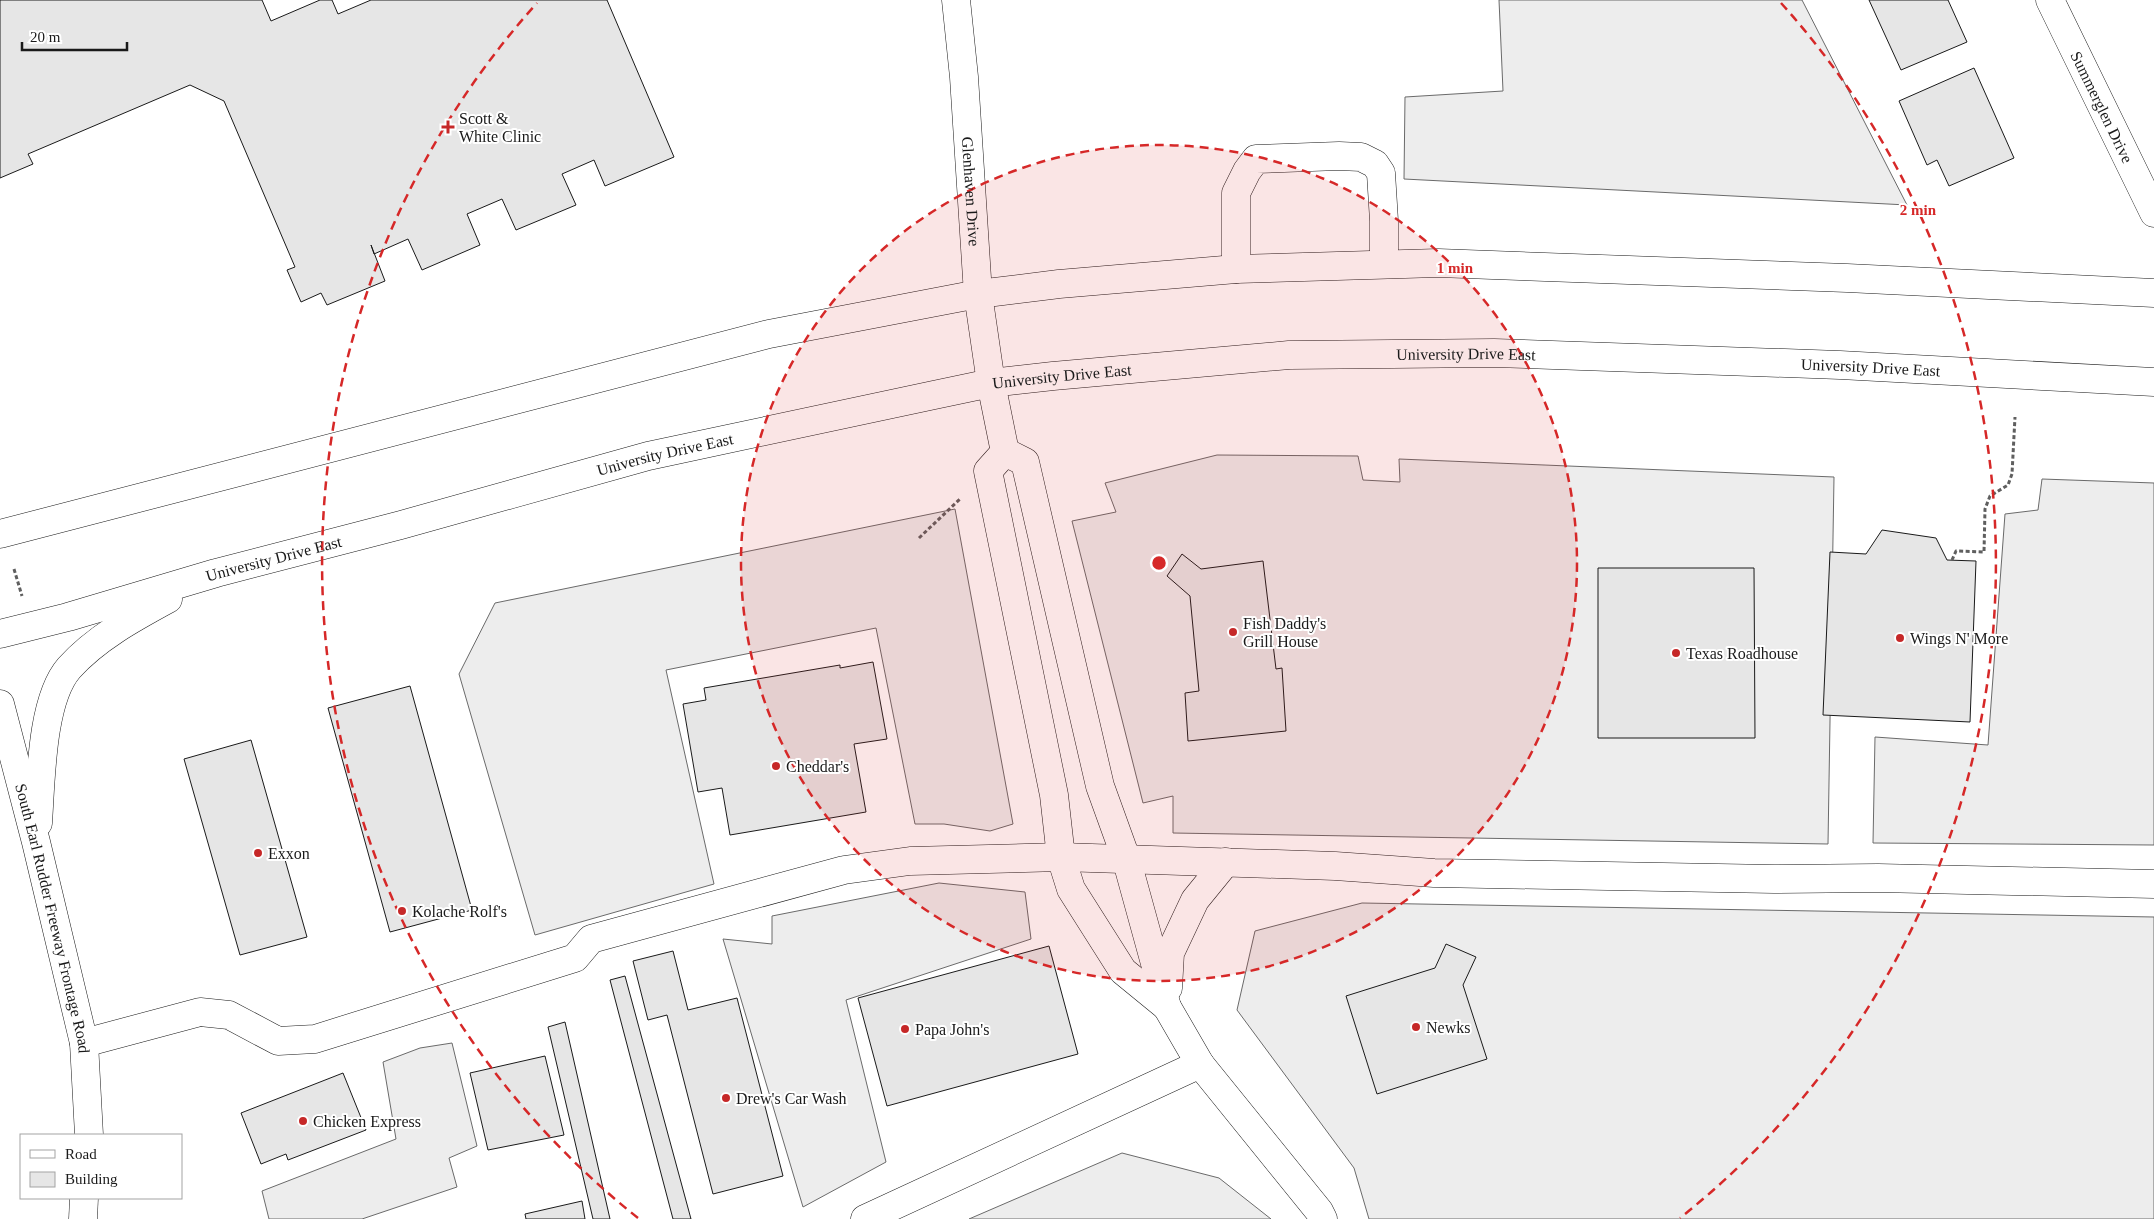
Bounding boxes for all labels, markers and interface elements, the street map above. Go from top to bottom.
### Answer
scale bar [22,20,128,52]
text: 20 m [30,29,61,45]
street label: Summerglen Drive [2067,49,2136,166]
place label: Scott & White Clinic [459,110,541,145]
marker: Scott & White Clinic [441,120,455,134]
street label: Glenhaven Drive [959,136,983,247]
text: 2 min [1900,202,1937,218]
text: 1 min [1437,260,1474,276]
street label: University Drive East [1396,345,1537,363]
street label: University Drive East [1801,356,1941,379]
street label: University Drive East [992,361,1133,392]
street label: University Drive East [595,430,735,479]
street label: University Drive East [204,533,344,585]
centre of rings [1150,554,1168,572]
place label: Fish Daddy's Grill House [1243,615,1326,650]
marker: Fish Daddy's Grill House [1227,626,1239,638]
place label: Wings N' More [1910,630,2008,648]
marker: Wings N' More [1894,632,1906,644]
place label: Texas Roadhouse [1686,645,1798,662]
marker: Texas Roadhouse [1670,647,1682,659]
place label: Cheddar's [786,758,849,775]
marker: Cheddar's [770,760,782,772]
street label: South Earl Rudder Freeway Frontage Road [12,782,93,1054]
place label: Exxon [268,845,310,862]
marker: Exxon [252,847,264,859]
place label: Kolache Rolf's [412,903,507,920]
marker: Kolache Rolf's [396,905,408,917]
place label: Newks [1426,1019,1470,1036]
place label: Papa John's [915,1021,989,1039]
marker: Newks [1410,1021,1422,1033]
marker: Papa John's [899,1023,911,1035]
place label: Drew's Car Wash [736,1090,847,1107]
marker: Drew's Car Wash [720,1092,732,1104]
place label: Chicken Express [313,1113,421,1131]
marker: Chicken Express [297,1115,309,1127]
legend [20,1134,182,1199]
text: Road [65,1146,97,1162]
text: Building [65,1171,118,1187]

